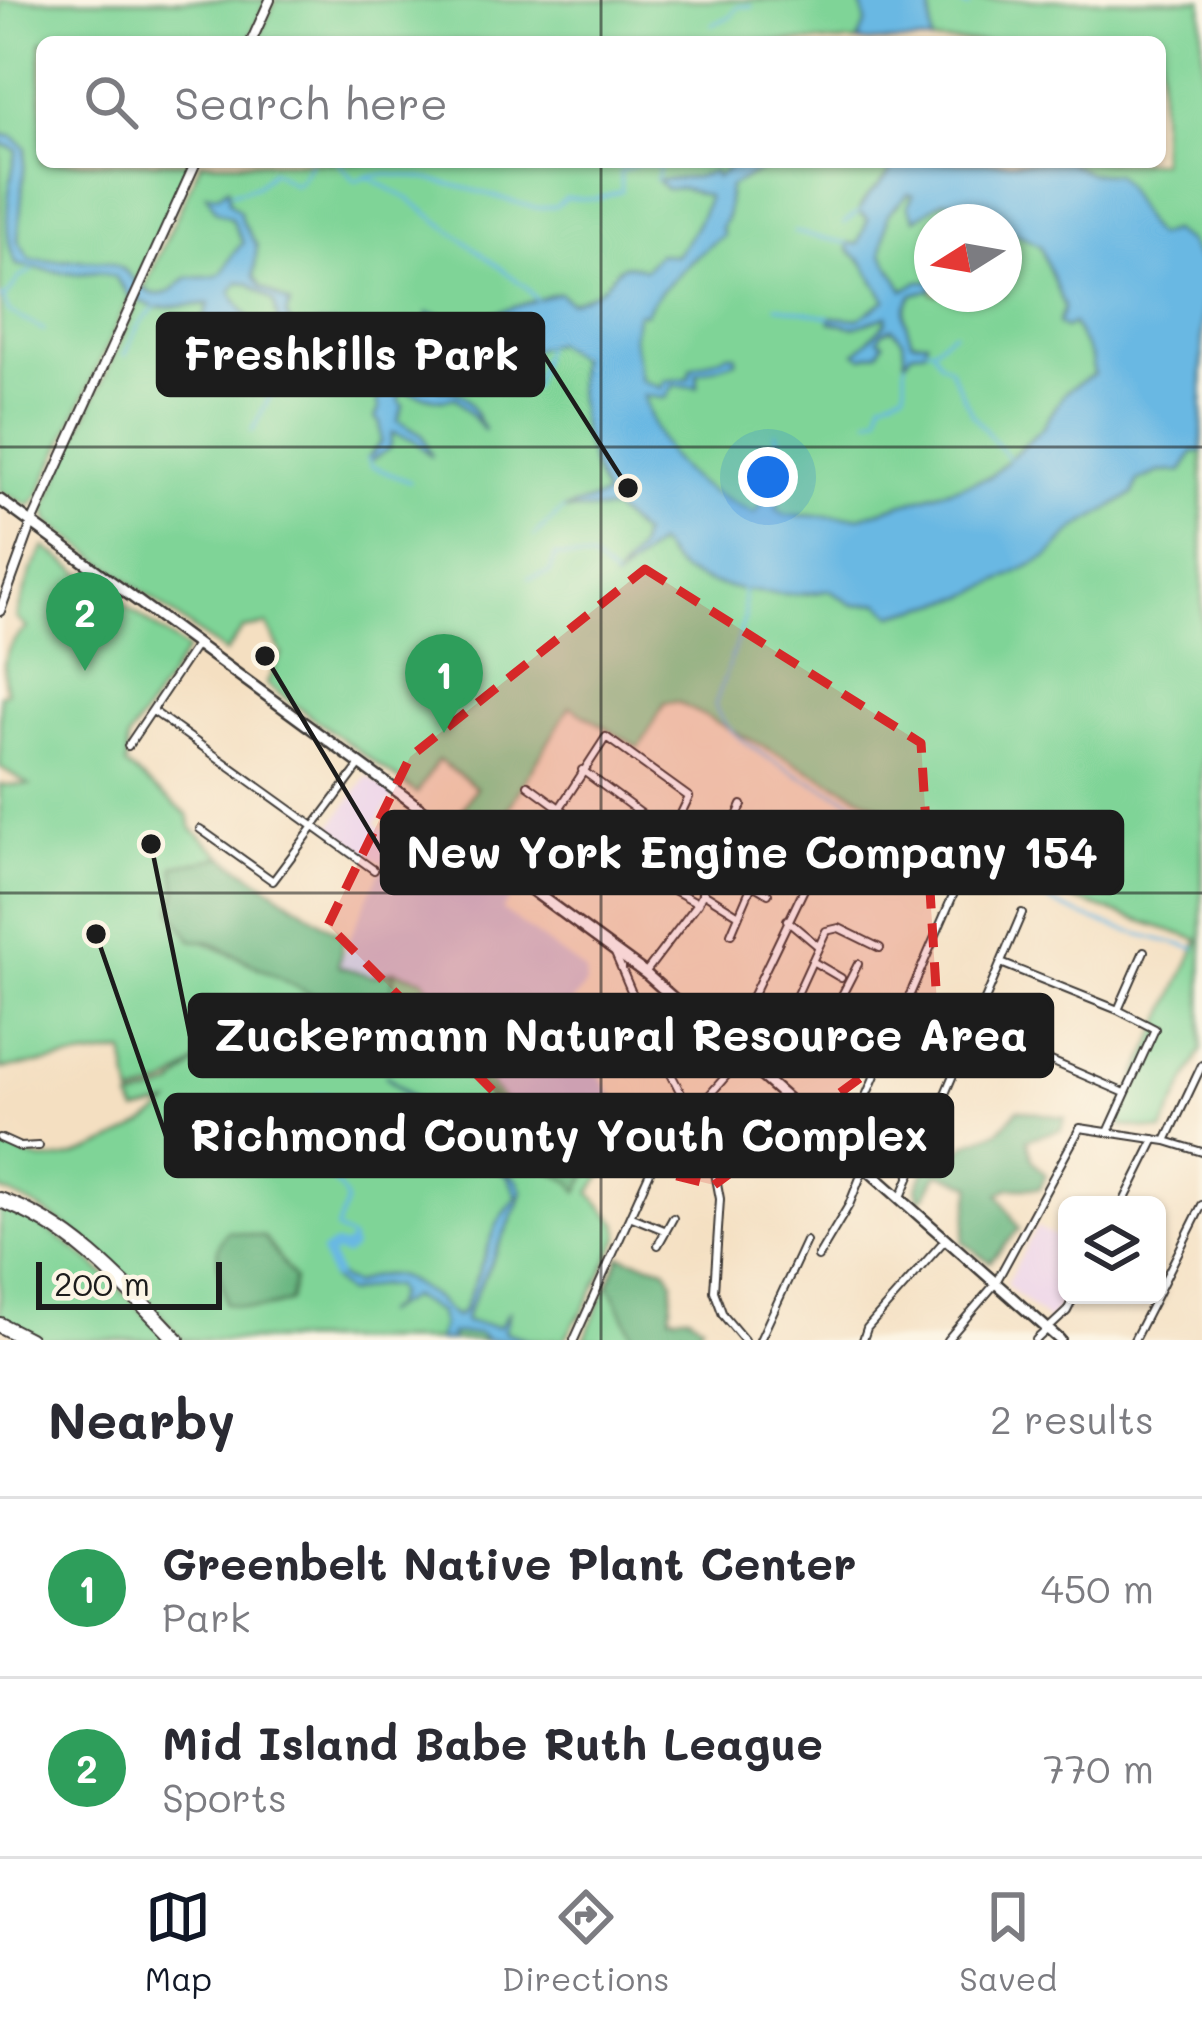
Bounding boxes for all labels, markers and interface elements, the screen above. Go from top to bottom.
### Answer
search box [36,36,1166,168]
icon: search [78,69,144,135]
text: Search here [174,73,448,131]
north arrow [914,204,1022,312]
callout: Freshkills Park [158,314,543,395]
text: Freshkills Park [183,323,519,381]
your location [738,447,798,507]
pin: 2 [46,572,124,671]
pin: 1 [405,634,483,733]
callout: New York Engine Company 154 [382,812,1122,893]
text: New York Engine Company 154 [406,821,1098,880]
callout: Zuckermann Natural Resource Area [190,995,1052,1076]
text: Zuckermann Natural Resource Area [214,1004,1028,1062]
callout: Richmond County Youth Complex [166,1095,952,1176]
text: Richmond County Youth Complex [190,1104,928,1163]
map controls [1058,1196,1166,1304]
button: layers [1058,1196,1166,1304]
scale bar [36,1256,222,1309]
text: 200 m [54,1261,150,1304]
text: Nearby [48,1385,235,1452]
text: 2 results [990,1393,1154,1444]
text: Greenbelt Native Plant Center [162,1533,857,1591]
text: 1 [78,1562,96,1613]
text: 450 m [1041,1562,1154,1613]
text: Park [162,1591,250,1642]
text: Mid Island Babe Ruth League [162,1713,823,1771]
text: 2 [76,1742,98,1793]
text: 770 m [1043,1742,1154,1793]
text: Sports [162,1771,287,1822]
tab: Map [145,1884,212,1999]
tab: Directions [502,1884,669,1999]
tab: Saved [959,1884,1057,1999]

